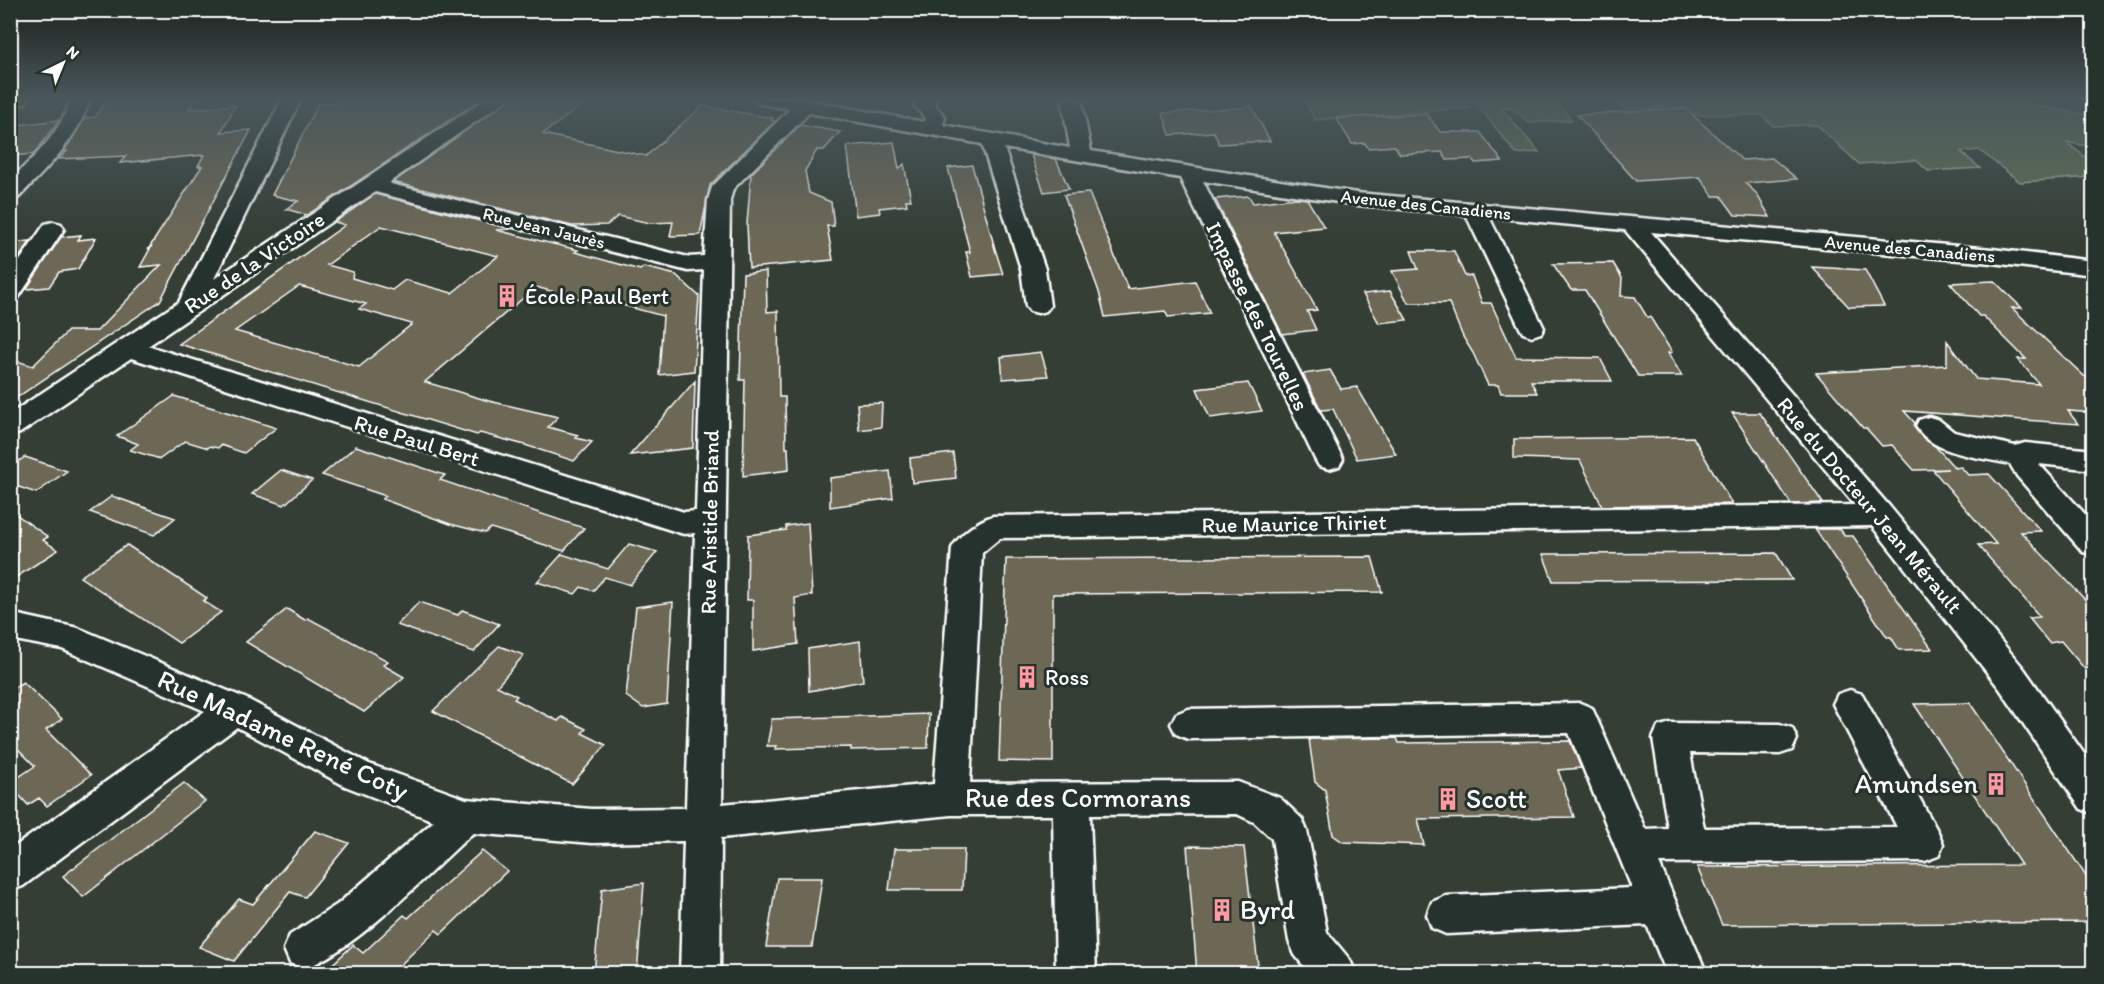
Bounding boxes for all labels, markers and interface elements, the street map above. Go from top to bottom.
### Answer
north arrow [33,33,93,93]
text: N [62,42,83,63]
street label: Avenue des Canadiens [1340,185,1512,225]
street label: Rue Jean Jaurès [481,202,607,254]
street label: Rue de la Victoire [179,205,330,319]
street label: Impasse des Tourelles [1200,217,1315,415]
street label: Avenue des Canadiens [1824,231,1996,267]
building icon: École Paul Bert [494,283,520,309]
place label: École Paul Bert [525,283,669,310]
street label: Rue du Docteur Jean Mérault [1771,392,1968,619]
street label: Rue Paul Bert [351,409,483,472]
street label: Rue Aristide Briand [694,429,725,615]
street label: Rue Maurice Thiriet [1201,508,1387,539]
street label: Rue Madame René Coty [153,662,414,807]
building icon: Ross [1014,664,1040,690]
place label: Ross [1045,664,1089,691]
place label: Amundsen [1855,767,1978,800]
building icon: Amundsen [1983,771,2009,797]
street label: Rue des Cormorans [965,781,1191,814]
place label: Scott [1466,782,1527,815]
building icon: Scott [1435,786,1461,812]
place label: Byrd [1240,893,1295,926]
building icon: Byrd [1209,897,1235,923]

